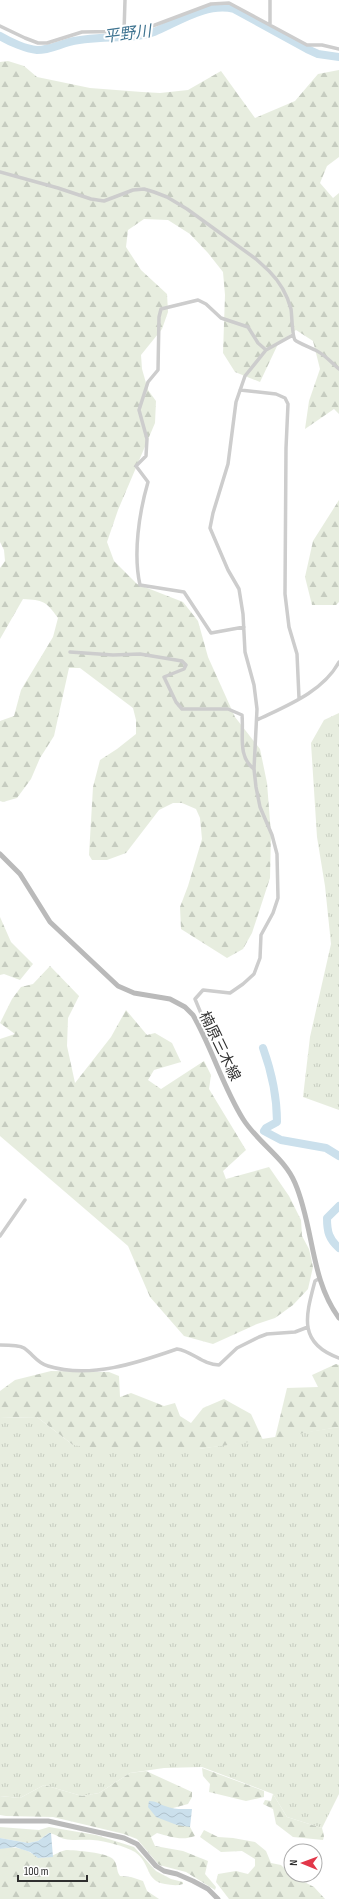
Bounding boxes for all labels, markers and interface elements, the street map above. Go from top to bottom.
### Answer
water label: 平野川 [102,22,154,47]
street label: 楠原三木線 [195,1008,245,1084]
north arrow [283,1843,323,1883]
scale bar [18,1857,87,1883]
text: N [287,1860,300,1866]
text: 100 m [24,1864,49,1879]

